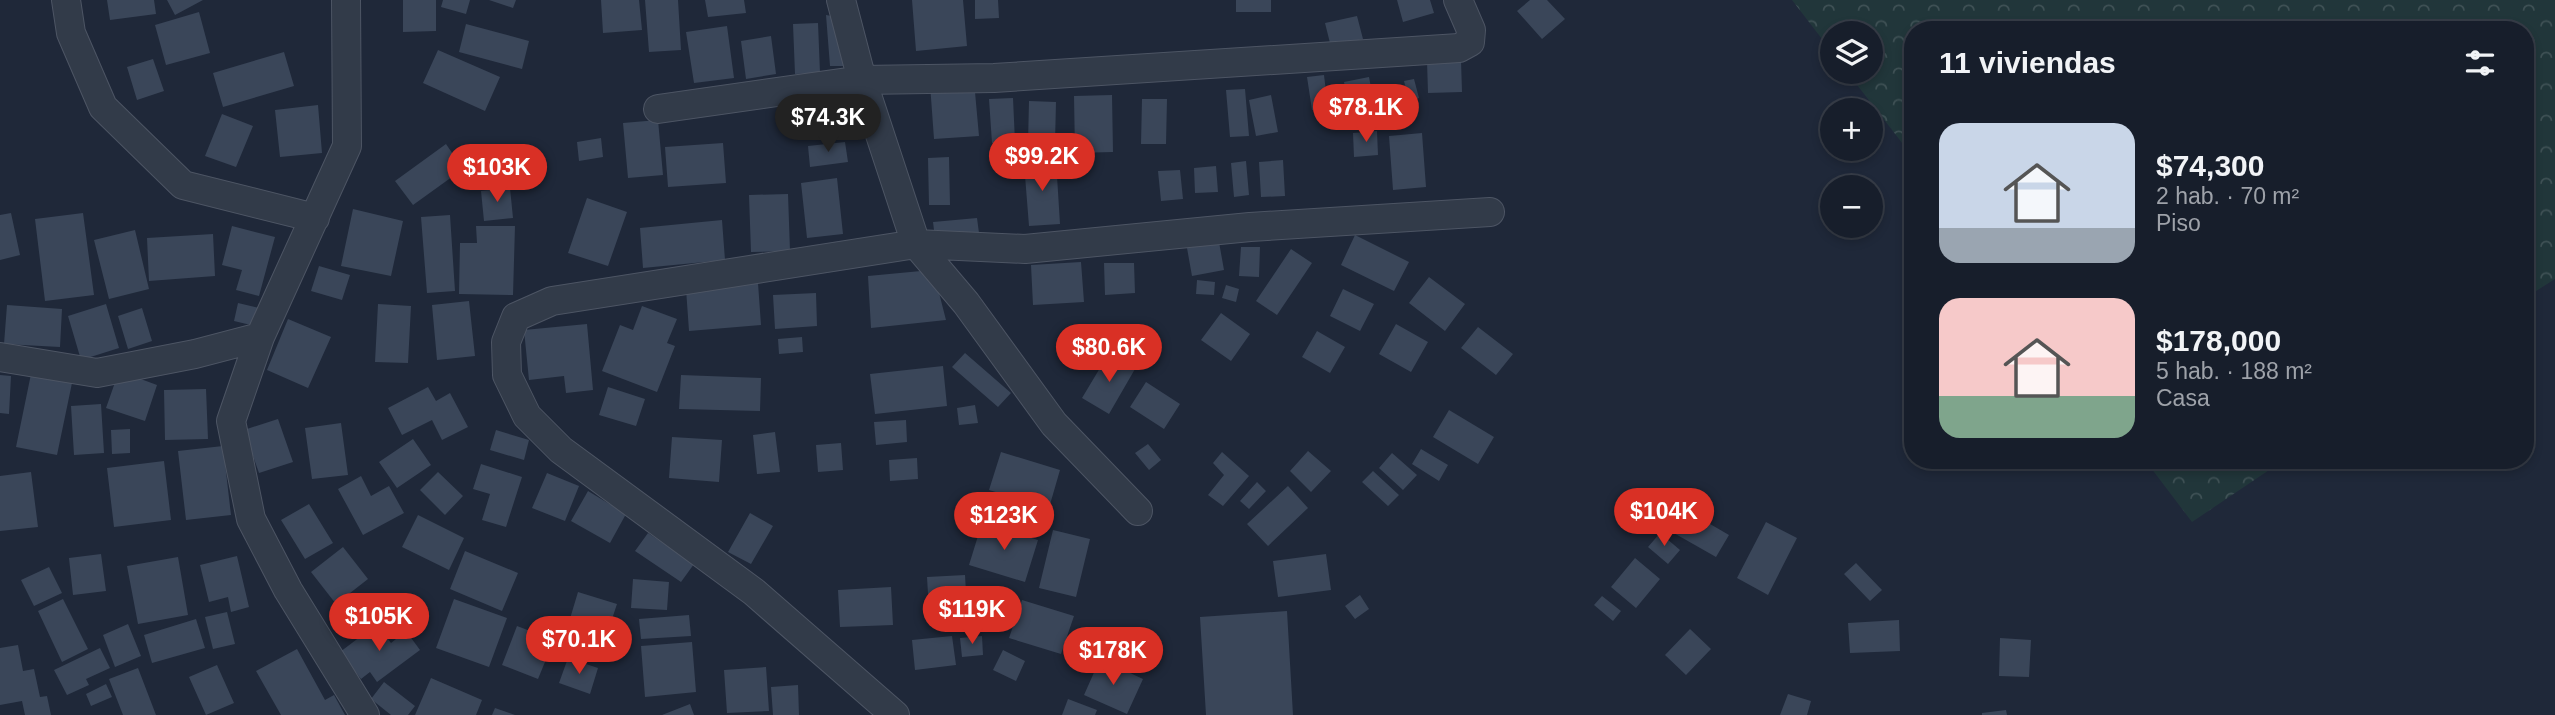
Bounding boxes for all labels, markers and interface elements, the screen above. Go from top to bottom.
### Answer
map controls [1820,21,1883,238]
button: layers [1820,21,1883,84]
icon: filters [2461,44,2499,82]
text: 11 viviendas [1939,46,2116,79]
pin: $78.1K [1309,85,1423,144]
pin: $74.3K [771,94,885,154]
text: $78.1K [1329,94,1403,120]
button: + [1820,98,1883,161]
text: $74.3K [791,104,865,130]
pin: $99.2K [985,134,1099,193]
text: $99.2K [1005,143,1079,169]
pin: $103K [448,144,546,204]
text: $74,300 [2156,149,2264,182]
icon: home [1995,151,2079,235]
text: $103K [463,154,531,180]
button: − [1820,175,1883,238]
text: 2 hab. · 70 m² [2156,183,2299,209]
text: Piso [2156,210,2201,236]
pin: $80.6K [1052,324,1166,384]
text: $178,000 [2156,324,2281,357]
icon: home [1995,326,2079,410]
text: $80.6K [1072,334,1146,360]
text: 5 hab. · 188 m² [2156,358,2312,384]
text: Casa [2156,385,2210,411]
pin: $104K [1615,489,1713,548]
pin: $123K [955,492,1053,552]
text: $104K [1630,498,1698,524]
text: $123K [970,502,1038,528]
pin: $119K [923,586,1021,646]
pin: $105K [330,594,428,653]
text: $119K [939,596,1005,622]
text: $105K [345,603,413,629]
pin: $70.1K [522,616,636,676]
text: $70.1K [542,626,616,652]
pin: $178K [1064,628,1162,687]
text: $178K [1079,637,1147,663]

